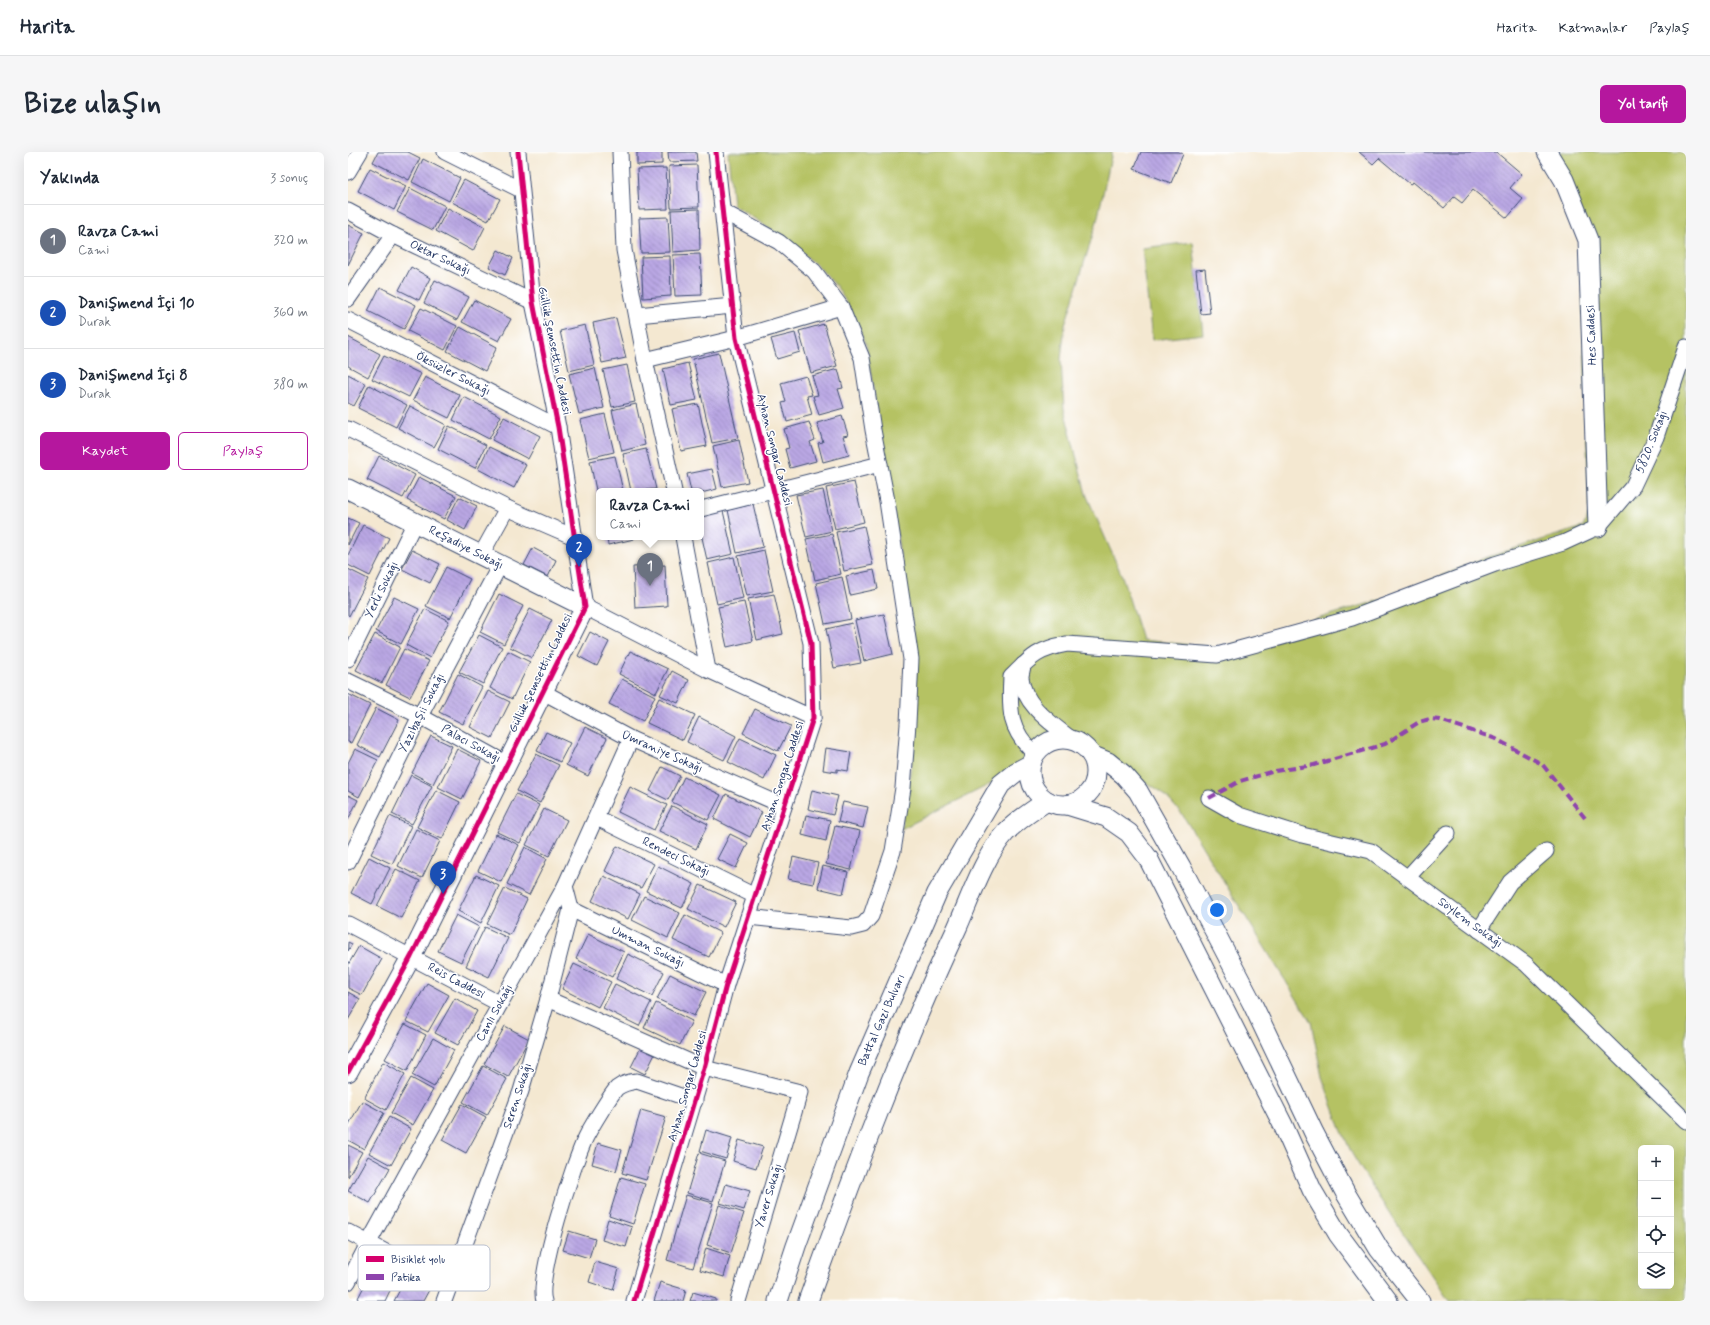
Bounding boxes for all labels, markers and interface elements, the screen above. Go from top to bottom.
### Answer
text: Harita [20,15,74,40]
text: Harita [1496,19,1537,37]
text: Katmanlar [1559,19,1627,37]
text: Paylaş [1649,19,1690,37]
button: Yol tarifi [1600,85,1686,123]
text: Bize ulaşın [24,86,161,123]
text: Yakında [40,167,100,189]
text: 3 sonuç [270,170,308,187]
text: Ravza Cami [78,222,159,242]
text: 1 [50,232,56,249]
text: 320 m [274,232,308,249]
street label: Oktar Sokağı [407,237,473,279]
text: Cami [78,242,109,259]
street label: Güllük Şemsettin Caddesi [534,285,574,417]
text: Danişmend İçi 10 [78,294,195,314]
text: 2 [50,304,56,321]
text: 360 m [273,304,308,321]
street label: Hes Caddesi [1583,304,1601,366]
text: Durak [78,314,111,331]
street label: Öksüzler Sokağı [413,348,493,400]
text: Danişmend İçi 8 [78,366,188,386]
text: 3 [50,376,56,393]
text: 380 m [273,376,308,393]
text: Durak [78,386,111,403]
street label: Ayhan Songar Caddesi [752,392,796,508]
street label: 5820. Sokağı [1632,408,1672,476]
button: Kaydet [40,432,170,470]
button: Paylaş [178,432,308,470]
popup [596,488,704,540]
text: Ravza Cami [610,496,690,516]
text: Cami [610,516,641,533]
street label: Reşadiye Sokağı [426,522,506,574]
pin: 2 [566,534,592,567]
pin: 1 [637,553,663,586]
street label: Yerli Sokağı [361,559,403,621]
street label: Güllük Şemsettin Caddesi [505,611,577,735]
street label: Yazıbaşıi Sokağı [395,671,449,755]
street label: Ayhan Songar Caddesi [758,719,808,833]
street label: Palacı Sokağı [438,721,504,767]
street label: Ümraniye Sokağı [619,727,705,777]
street label: Rendeci Sokağı [639,834,713,880]
pin: 3 [430,861,456,894]
street label: Söylem Sokağı [1434,894,1506,952]
your location [1207,900,1227,920]
street label: Umman Sokağı [609,922,687,972]
street label: Reis Caddesi [425,959,487,1003]
street label: Battal Gazi Bulvarı [855,972,909,1068]
street label: Canlı Sokağı [473,981,517,1045]
street label: Ayhan Songar Caddesi [664,1028,712,1144]
street label: Seren Sokağı [500,1061,536,1131]
map controls [1638,1145,1674,1289]
button: + [1638,1145,1674,1181]
street label: Yaver Sokağı [752,1162,786,1230]
button: − [1638,1181,1674,1217]
button: locate [1638,1217,1674,1253]
legend [358,1245,490,1291]
text: Bisiklet yolu [391,1253,445,1267]
button: layers [1638,1253,1674,1289]
text: Patika [391,1271,421,1285]

